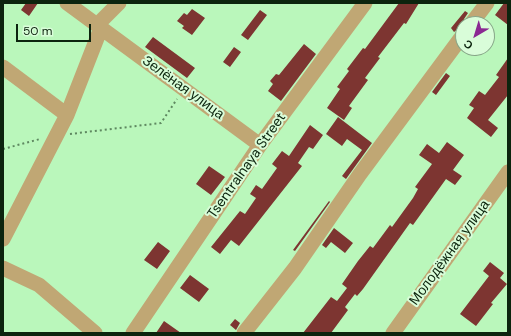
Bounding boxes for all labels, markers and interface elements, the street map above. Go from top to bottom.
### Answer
scale bar [18,16,93,42]
north arrow [455,16,495,56]
text: 50 m [23,23,52,39]
text: С [461,37,476,53]
street label: Зелёная улица [139,53,227,123]
street label: Tsentralnaya Street [204,110,290,222]
street label: Молодёжная улица [406,197,494,309]

